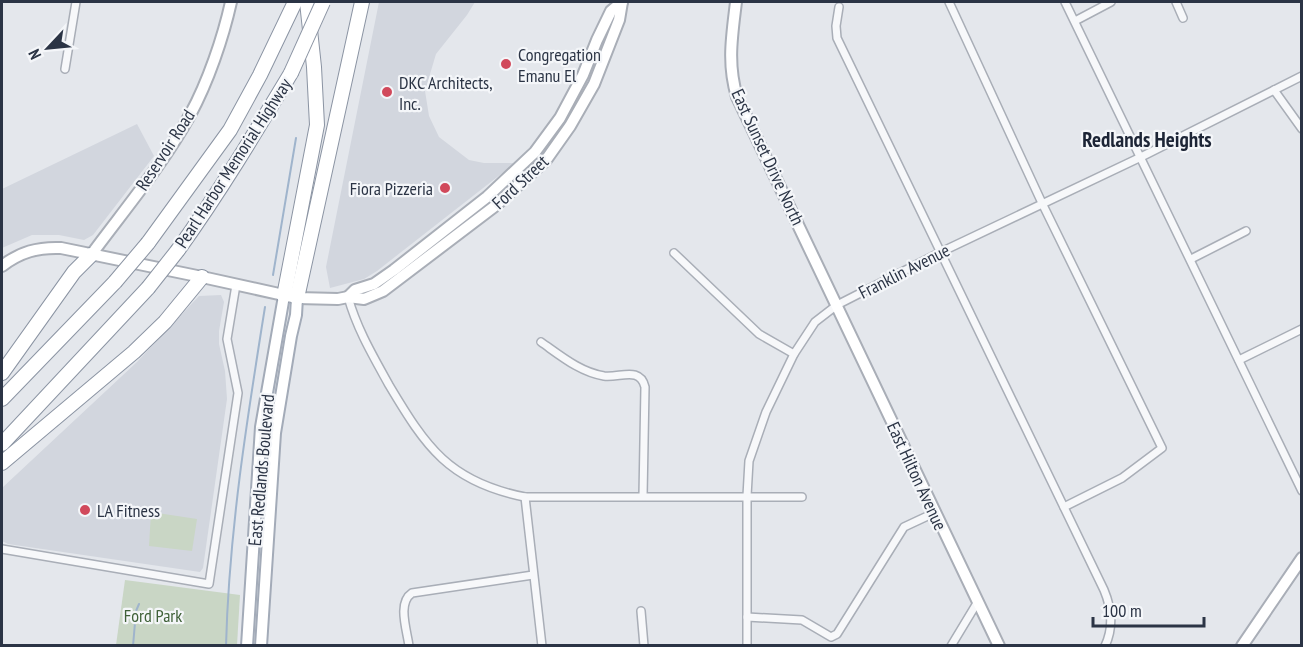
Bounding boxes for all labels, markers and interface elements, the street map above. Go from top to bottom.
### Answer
north arrow [18,18,78,78]
place label: Congregation Emanu El [518,43,601,87]
text: N [24,46,45,63]
marker: Congregation Emanu El [499,57,513,71]
place label: DKC Architects, Inc. [399,71,493,115]
street label: Pearl Harbor Memorial Highway [170,74,297,252]
marker: DKC Architects, Inc. [380,85,394,99]
street label: East Sunset Drive North [726,85,810,229]
street label: Reservoir Road [130,105,200,195]
district label: Redlands Heights [1082,126,1212,153]
street label: Ford Street [487,150,553,214]
place label: Fiora Pizzeria [350,177,433,200]
marker: Fiora Pizzeria [438,181,452,195]
street label: Franklin Avenue [855,238,953,304]
street label: East Redlands Boulevard [243,393,279,547]
street label: East Hilton Avenue [882,418,952,534]
place label: LA Fitness [97,499,160,522]
marker: LA Fitness [78,503,92,517]
scale bar [1093,590,1204,628]
text: 100 m [1102,599,1142,622]
park label: Ford Park [124,604,182,627]

